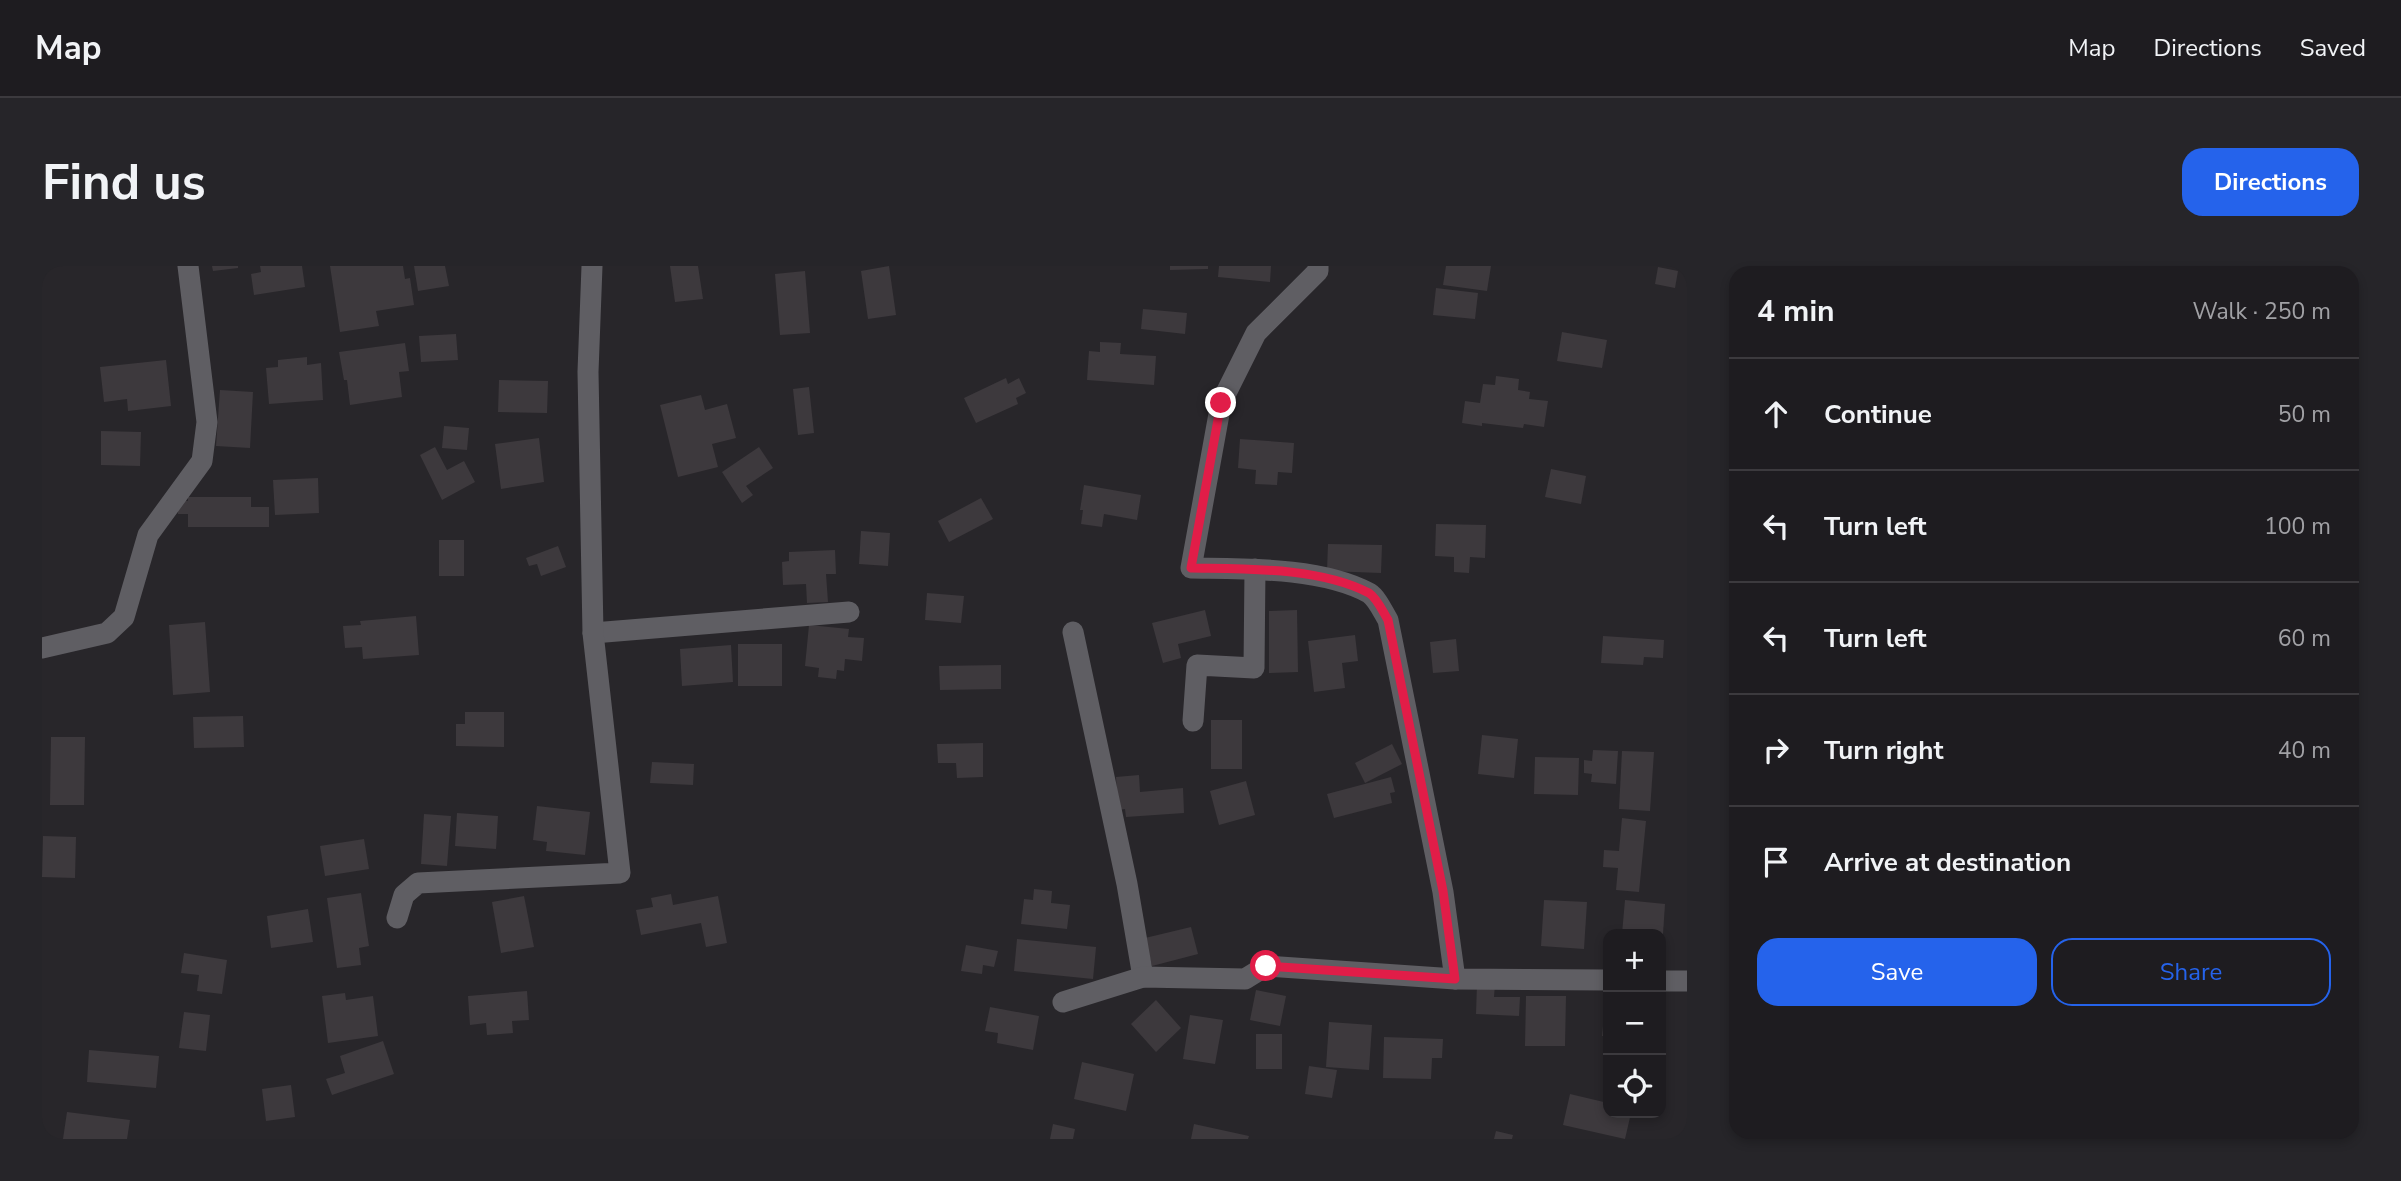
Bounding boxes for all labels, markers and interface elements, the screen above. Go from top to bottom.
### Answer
text: Map [35,26,102,71]
text: Map [2068,32,2115,64]
text: Directions [2153,32,2262,64]
text: Saved [2300,32,2366,64]
button: Directions [2182,148,2359,216]
text: Find us [42,149,206,216]
text: 4 min [1757,291,1835,332]
text: Walk · 250 m [2192,296,2331,327]
route end [1205,387,1236,418]
icon: ahead [1757,395,1795,433]
text: Continue [1824,397,1932,432]
text: 50 m [2278,399,2331,430]
icon: left [1757,507,1795,545]
text: Turn left [1824,509,1927,544]
text: 100 m [2264,511,2331,542]
icon: left [1757,619,1795,657]
text: Turn left [1824,621,1927,656]
text: 60 m [2278,623,2331,654]
icon: right [1757,731,1795,769]
text: Turn right [1824,733,1943,768]
text: 40 m [2278,735,2331,766]
icon: arrive [1757,843,1795,881]
text: Arrive at destination [1824,845,2071,880]
map controls [1603,929,1666,1118]
button: + [1603,929,1666,992]
button: Save [1757,938,2037,1006]
button: Share [2051,938,2331,1006]
route start [1250,950,1281,981]
button: − [1603,992,1666,1055]
button: locate [1603,1055,1666,1118]

